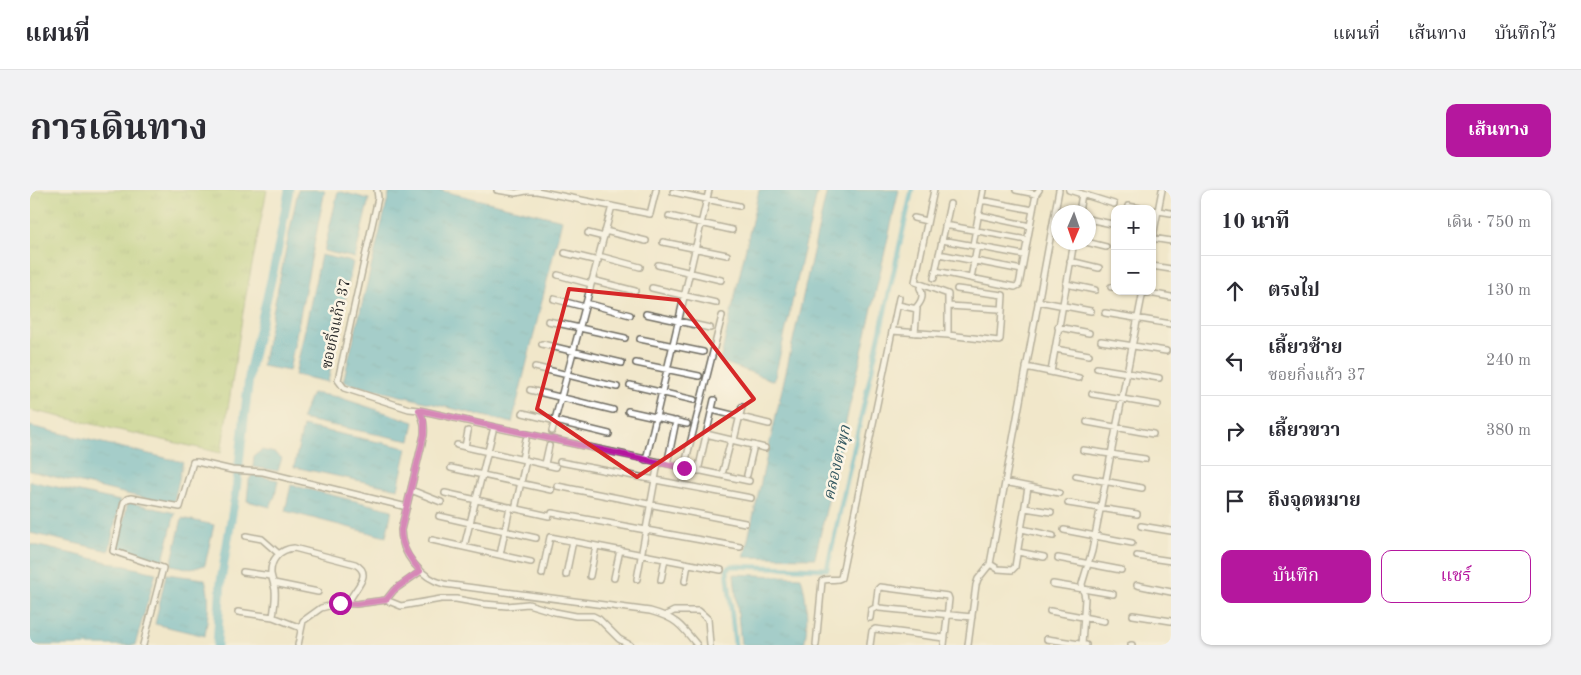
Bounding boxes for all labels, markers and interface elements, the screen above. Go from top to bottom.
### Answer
text: แผนที่ [25,23,90,47]
text: แผนที่ [1333,25,1380,43]
text: เส้นทาง [1408,25,1467,43]
text: บันทึกไว้ [1495,25,1556,43]
button: เส้นทาง [1446,104,1551,157]
text: การเดินทาง [30,112,208,147]
north arrow [1051,205,1096,250]
map controls [1111,205,1156,295]
button: + [1111,205,1156,250]
text: 10 นาที [1221,212,1290,233]
text: เดิน · 750 m [1446,215,1531,231]
button: − [1111,250,1156,295]
street label: ซอยกิ่งแก้ว 37 [316,277,354,370]
icon: ahead [1221,277,1249,305]
text: ตรงไป [1268,282,1320,301]
text: 130 m [1486,283,1531,299]
text: เลี้ยวซ้าย [1268,339,1342,358]
icon: left [1221,347,1249,375]
text: 240 m [1486,353,1531,369]
text: ซอยกิ่งแก้ว 37 [1268,368,1366,384]
icon: right [1221,417,1249,445]
text: เลี้ยวขวา [1268,422,1340,441]
water label: คลองตาพุก [822,423,856,502]
text: 380 m [1486,423,1531,439]
route end [673,457,696,480]
icon: arrive [1221,487,1249,515]
text: ถึงจุดหมาย [1268,492,1361,511]
button: บันทึก [1221,550,1371,603]
button: แชร์ [1381,550,1531,603]
route start [329,592,352,615]

